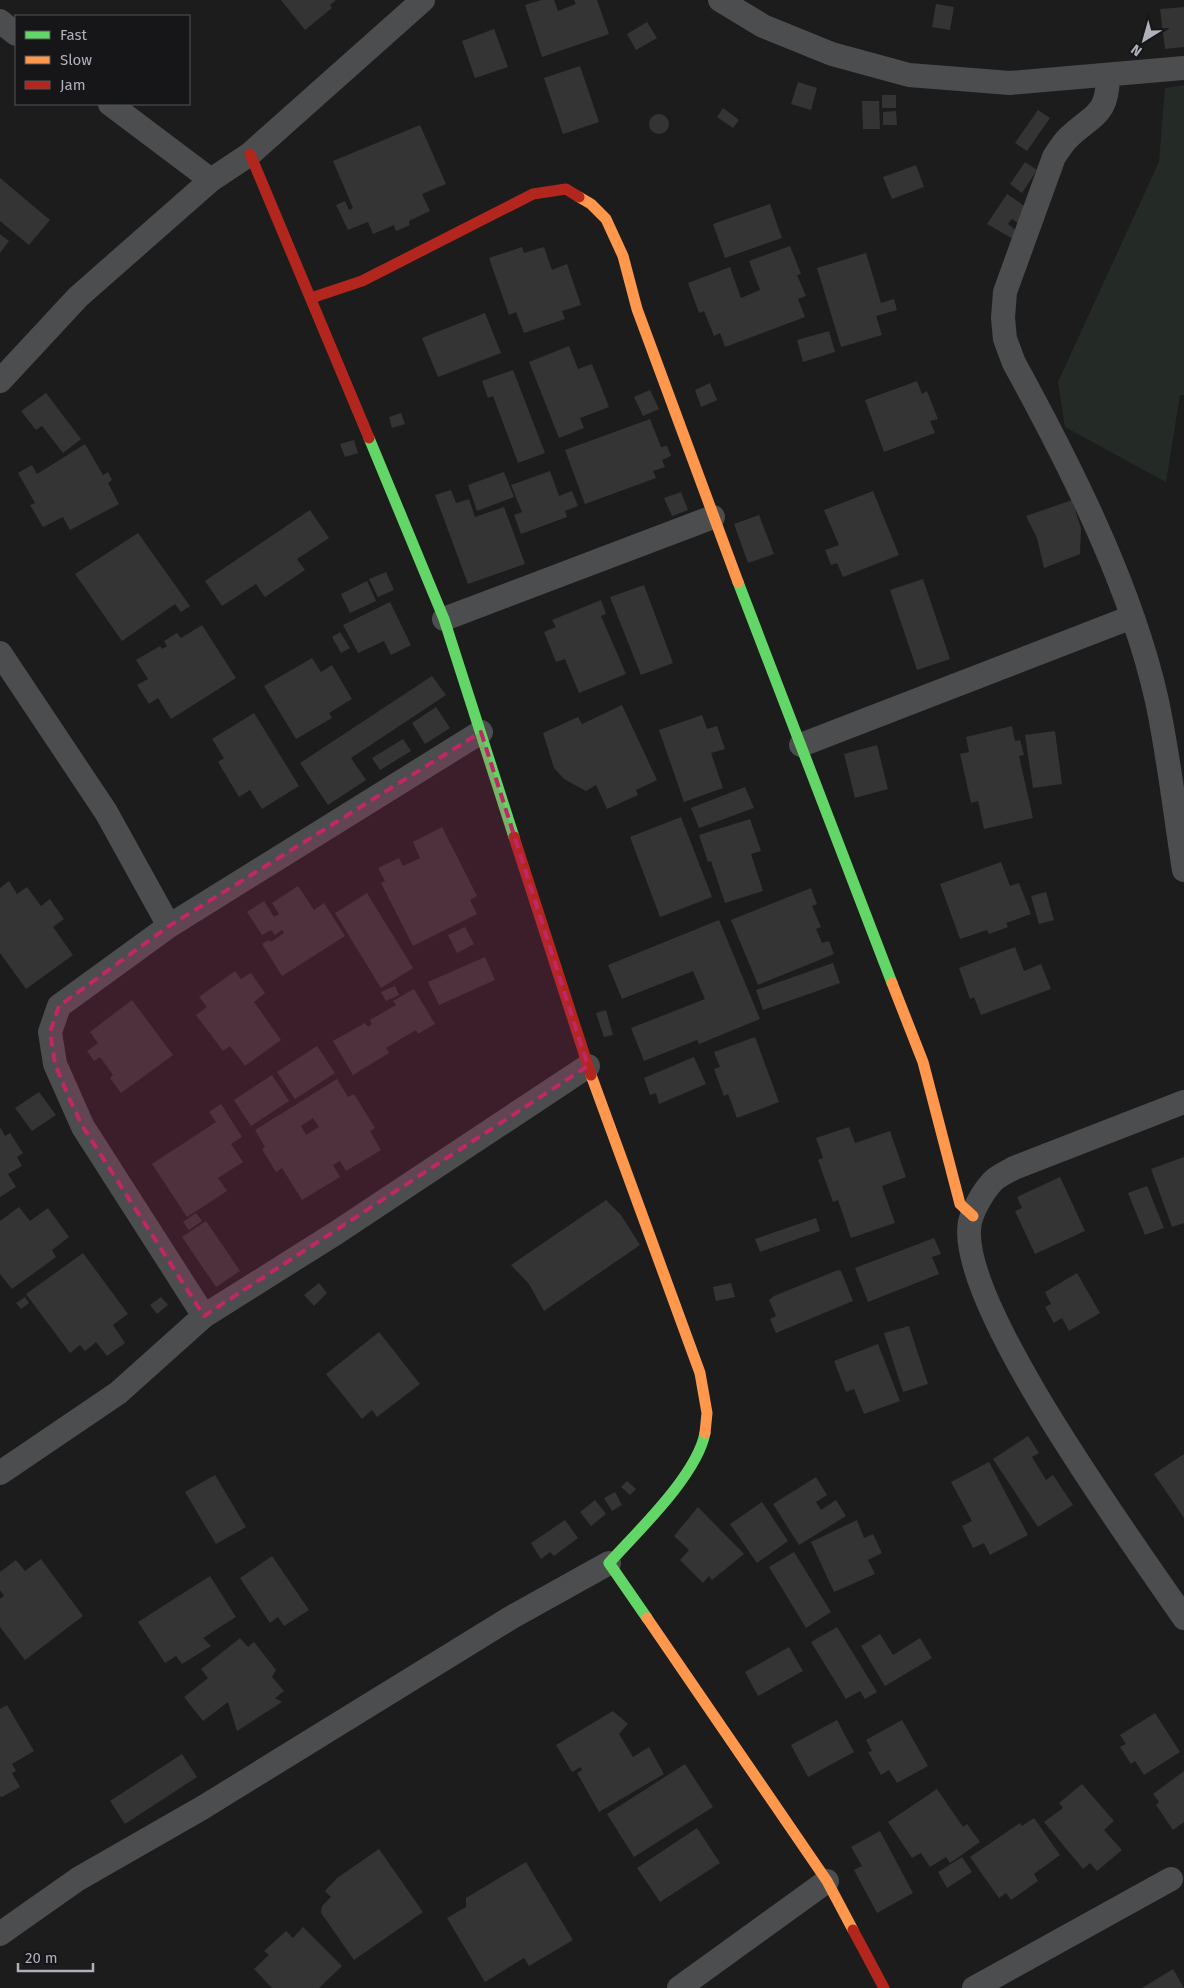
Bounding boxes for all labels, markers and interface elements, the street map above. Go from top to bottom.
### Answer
legend [15,15,190,105]
north arrow [1119,15,1169,65]
text: Fast [60,26,87,44]
text: N [1128,40,1145,60]
text: Slow [60,51,92,69]
text: Jam [60,76,86,94]
scale bar [18,1940,92,1972]
text: 20 m [25,1949,58,1967]

